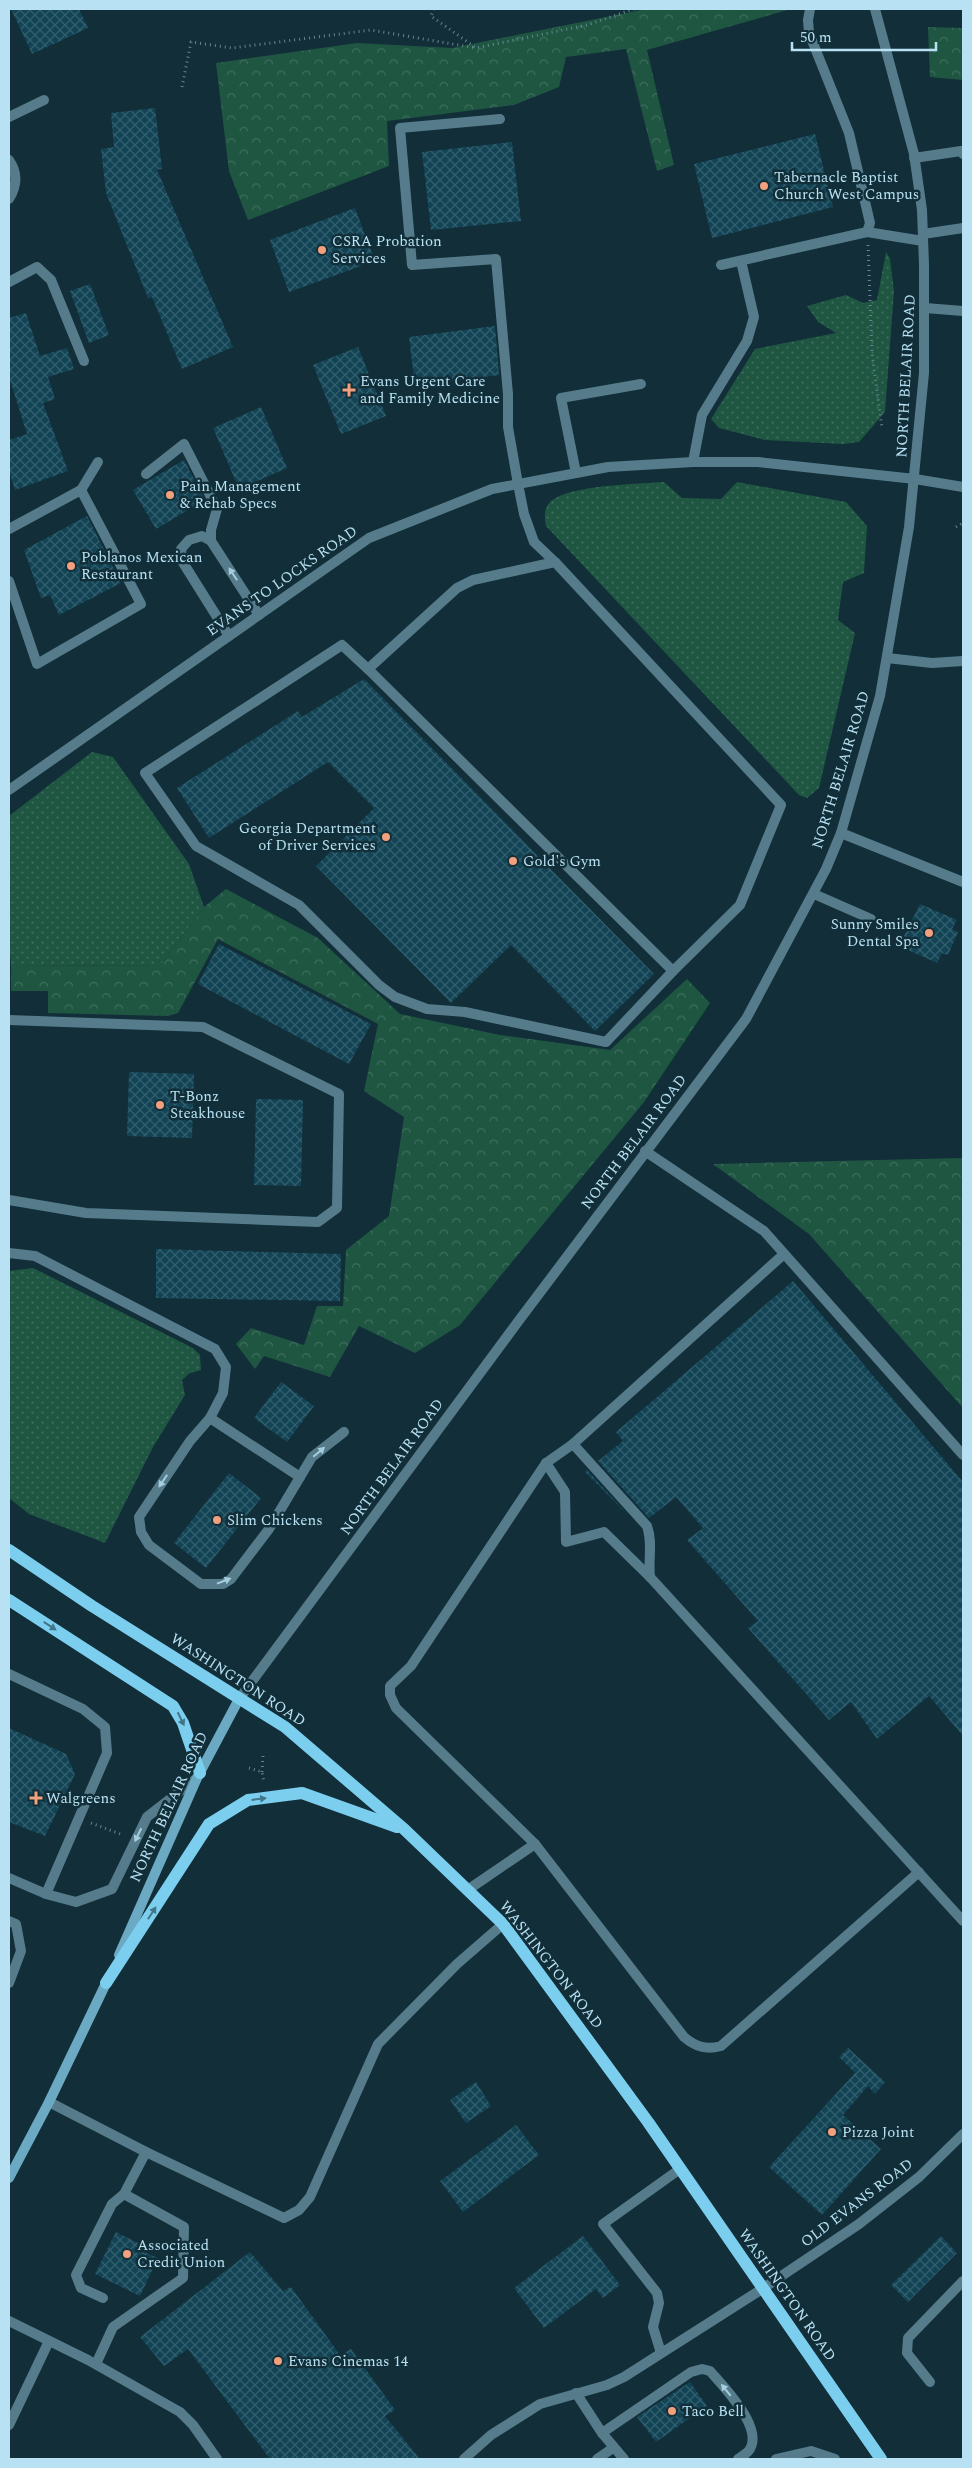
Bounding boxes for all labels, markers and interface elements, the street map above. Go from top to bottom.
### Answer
scale bar [792,20,936,52]
text: 50 m [800,26,832,49]
place label: Tabernacle Baptist Church West Campus [774,166,919,206]
marker: Tabernacle Baptist Church West Campus [758,180,770,192]
place label: CSRA Probation Services [332,230,442,270]
marker: CSRA Probation Services [316,244,328,256]
street label: NORTH BELAIR ROAD [890,294,922,458]
place label: Evans Urgent Care and Family Medicine [360,370,500,410]
marker: Evans Urgent Care and Family Medicine [342,383,356,397]
place label: Pain Management & Rehab Specs [180,475,301,515]
marker: Pain Management & Rehab Specs [164,489,176,501]
street label: EVANS TO LOCKS ROAD [202,520,362,642]
place label: Poblanos Mexican Restaurant [81,546,203,586]
marker: Poblanos Mexican Restaurant [65,560,77,572]
one-way arrow [228,568,237,581]
street label: NORTH BELAIR ROAD [806,688,876,852]
place label: Georgia Department of Driver Services [239,817,376,857]
marker: Georgia Department of Driver Services [380,831,392,843]
place label: Gold's Gym [523,850,601,873]
marker: Gold's Gym [507,855,519,867]
place label: Sunny Smiles Dental Spa [831,913,920,953]
marker: Sunny Smiles Dental Spa [923,927,935,939]
street label: NORTH BELAIR ROAD [575,1070,693,1214]
place label: T-Bonz Steakhouse [170,1085,245,1125]
marker: T-Bonz Steakhouse [154,1099,166,1111]
street label: NORTH BELAIR ROAD [335,1394,449,1540]
one-way arrow [312,1447,325,1458]
one-way arrow [158,1474,168,1488]
place label: Slim Chickens [227,1509,323,1532]
marker: Slim Chickens [211,1514,223,1526]
one-way arrow [217,1577,231,1585]
one-way arrow [43,1621,56,1631]
street label: WASHINGTON ROAD [166,1628,310,1732]
one-way arrow [177,1712,185,1727]
street label: NORTH BELAIR ROAD [124,1728,214,1886]
place label: Walgreens [46,1787,116,1810]
marker: Walgreens [30,1792,42,1804]
one-way arrow [251,1795,267,1803]
one-way arrow [134,1828,142,1842]
street label: WASHINGTON ROAD [494,1896,608,2034]
one-way arrow [147,1906,156,1920]
place label: Pizza Joint [842,2121,914,2144]
marker: Pizza Joint [826,2126,838,2138]
street label: OLD EVANS ROAD [796,2153,918,2253]
street label: WASHINGTON ROAD [732,2224,842,2366]
place label: Associated Credit Union [137,2234,226,2274]
marker: Associated Credit Union [121,2248,133,2260]
place label: Evans Cinemas 14 [288,2350,409,2373]
marker: Evans Cinemas 14 [272,2355,284,2367]
one-way arrow [720,2384,731,2397]
place label: Taco Bell [682,2400,744,2423]
marker: Taco Bell [666,2405,678,2417]

